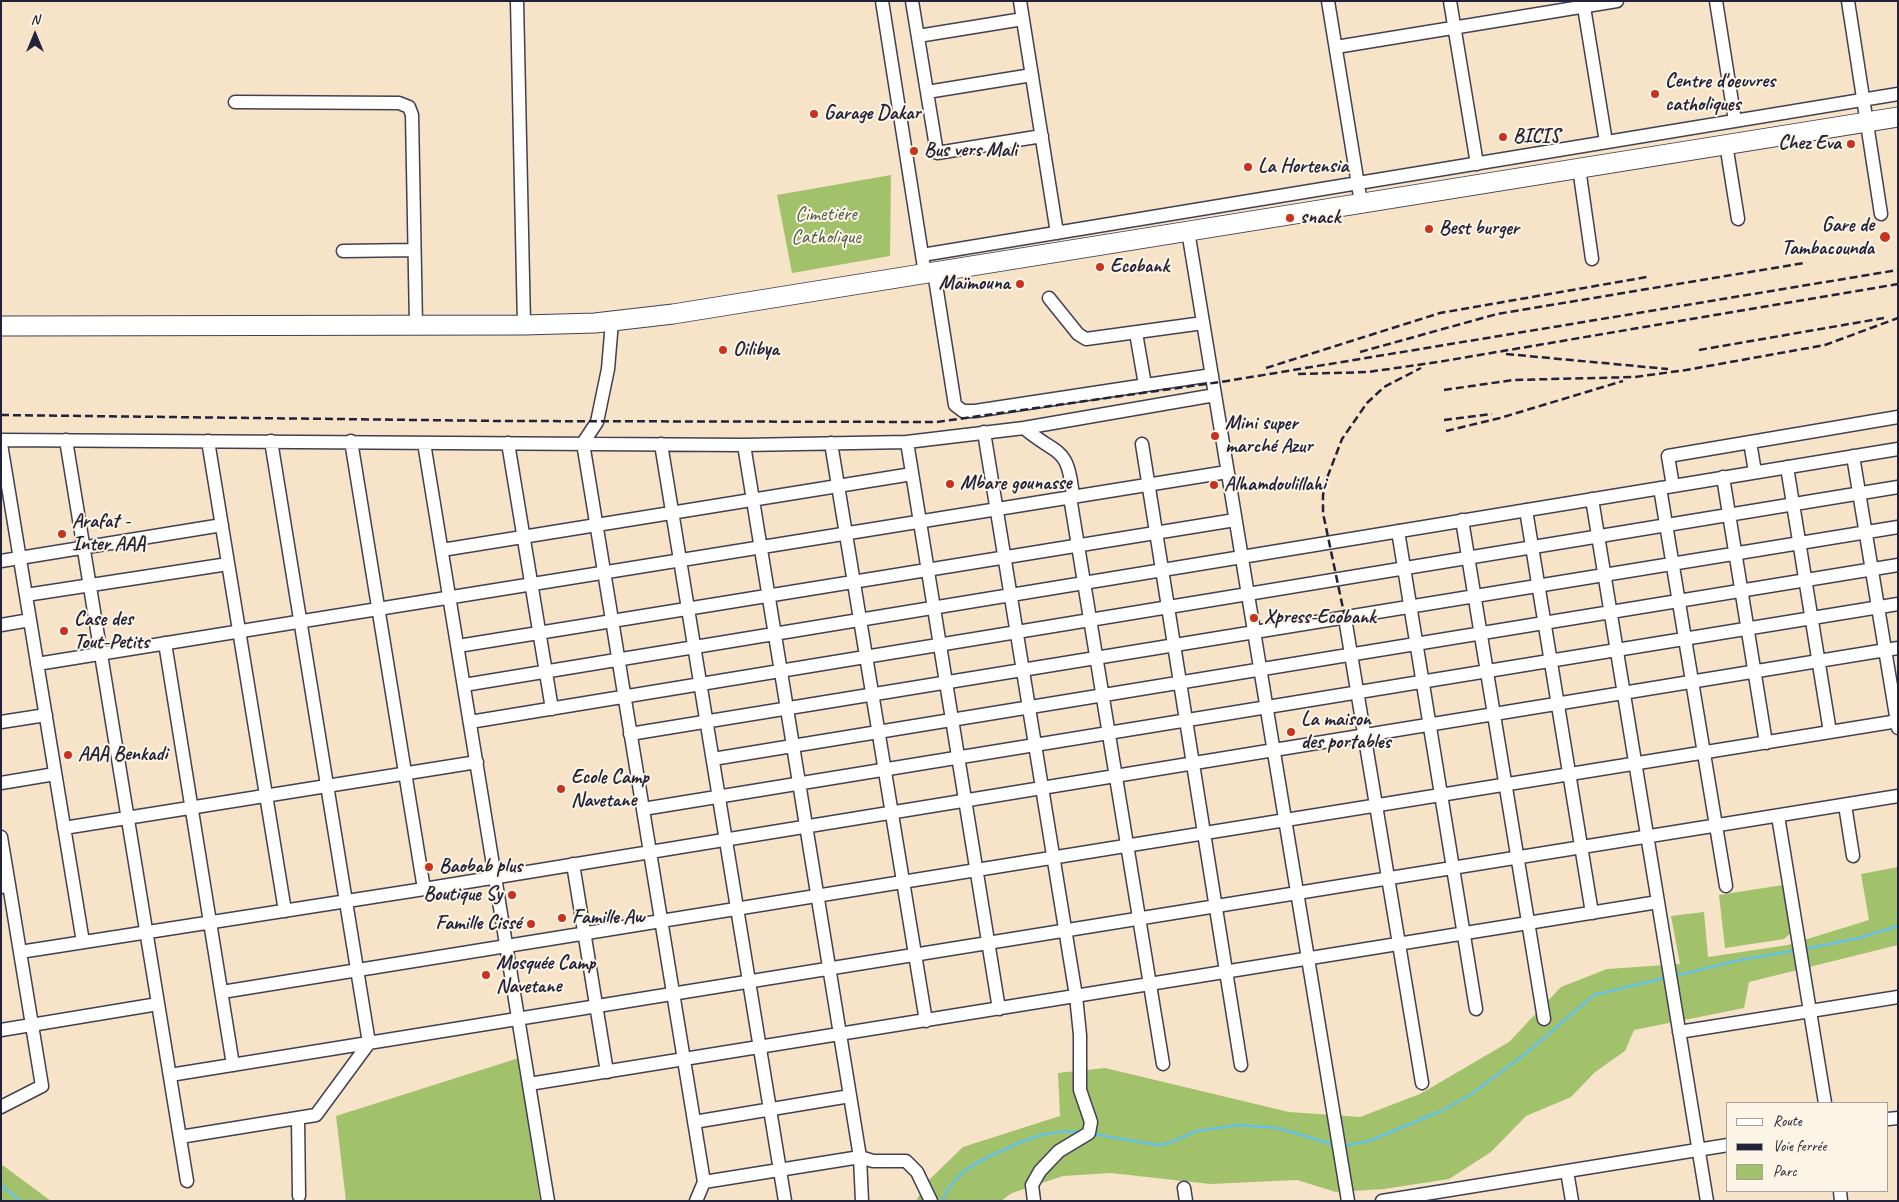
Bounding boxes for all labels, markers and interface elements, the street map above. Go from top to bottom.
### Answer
north arrow [10,10,60,60]
text: N [31,11,39,28]
place label: Centre d'oeuvres catholiques [1665,70,1775,117]
marker: Centre d'oeuvres catholiques [1649,88,1661,100]
place label: Garage Dakar [824,102,921,126]
marker: Garage Dakar [808,108,820,120]
place label: BICIS [1513,125,1560,149]
marker: BICIS [1497,131,1509,143]
place label: Chez Eva [1778,132,1841,156]
marker: Chez Eva [1845,138,1857,150]
place label: Bus vers Mali [924,139,1017,163]
marker: Bus vers Mali [908,145,920,157]
place label: La Hortensia [1258,155,1349,179]
marker: La Hortensia [1242,161,1254,173]
park label: Cimetiére Catholique [791,203,861,250]
place label: snack [1300,206,1340,230]
marker: snack [1284,212,1296,224]
place label: Gare de Tambacounda [1782,214,1874,261]
place label: Best burger [1439,217,1519,241]
marker: Best burger [1423,223,1435,235]
marker: Gare de Tambacounda [1878,230,1892,244]
place label: Ecobank [1110,255,1169,279]
marker: Ecobank [1094,261,1106,273]
place label: Maïmouna [939,272,1010,296]
marker: Maïmouna [1014,278,1026,290]
place label: Oilibya [733,338,779,362]
marker: Oilibya [717,344,729,356]
place label: Mini super marché Azur [1225,412,1312,459]
marker: Mini super marché Azur [1209,430,1221,442]
place label: Mbare gounasse [960,472,1071,496]
place label: Alhamdoulillahi [1224,473,1326,497]
marker: Mbare gounasse [944,478,956,490]
marker: Alhamdoulillahi [1208,479,1220,491]
place label: Arafat - Inter AAA [72,510,145,557]
marker: Arafat - Inter AAA [56,528,68,540]
place label: Xpress-Ecobank [1264,606,1376,630]
place label: Case des Tout-Petits [74,608,149,655]
marker: Xpress-Ecobank [1248,612,1260,624]
marker: Case des Tout-Petits [58,625,70,637]
place label: La maison des portables [1301,708,1390,755]
marker: La maison des portables [1285,726,1297,738]
place label: AAA Benkadi [78,743,167,767]
marker: AAA Benkadi [62,749,74,761]
place label: Ecole Camp Navetane [571,766,649,813]
marker: Ecole Camp Navetane [555,783,567,795]
place label: Baobab plus [439,855,522,879]
marker: Baobab plus [423,861,435,873]
place label: Boutique Sy [423,883,502,907]
marker: Boutique Sy [506,889,518,901]
place label: Famille Aw [572,906,644,930]
place label: Famille Cissé [435,912,521,936]
marker: Famille Aw [556,912,568,924]
marker: Famille Cissé [525,918,537,930]
place label: Mosquée Camp Navetane [496,952,595,999]
marker: Mosquée Camp Navetane [480,969,492,981]
legend [1726,1102,1889,1192]
text: Route [1773,1112,1802,1131]
text: Voie ferrée [1773,1137,1826,1156]
text: Parc [1773,1162,1797,1181]

